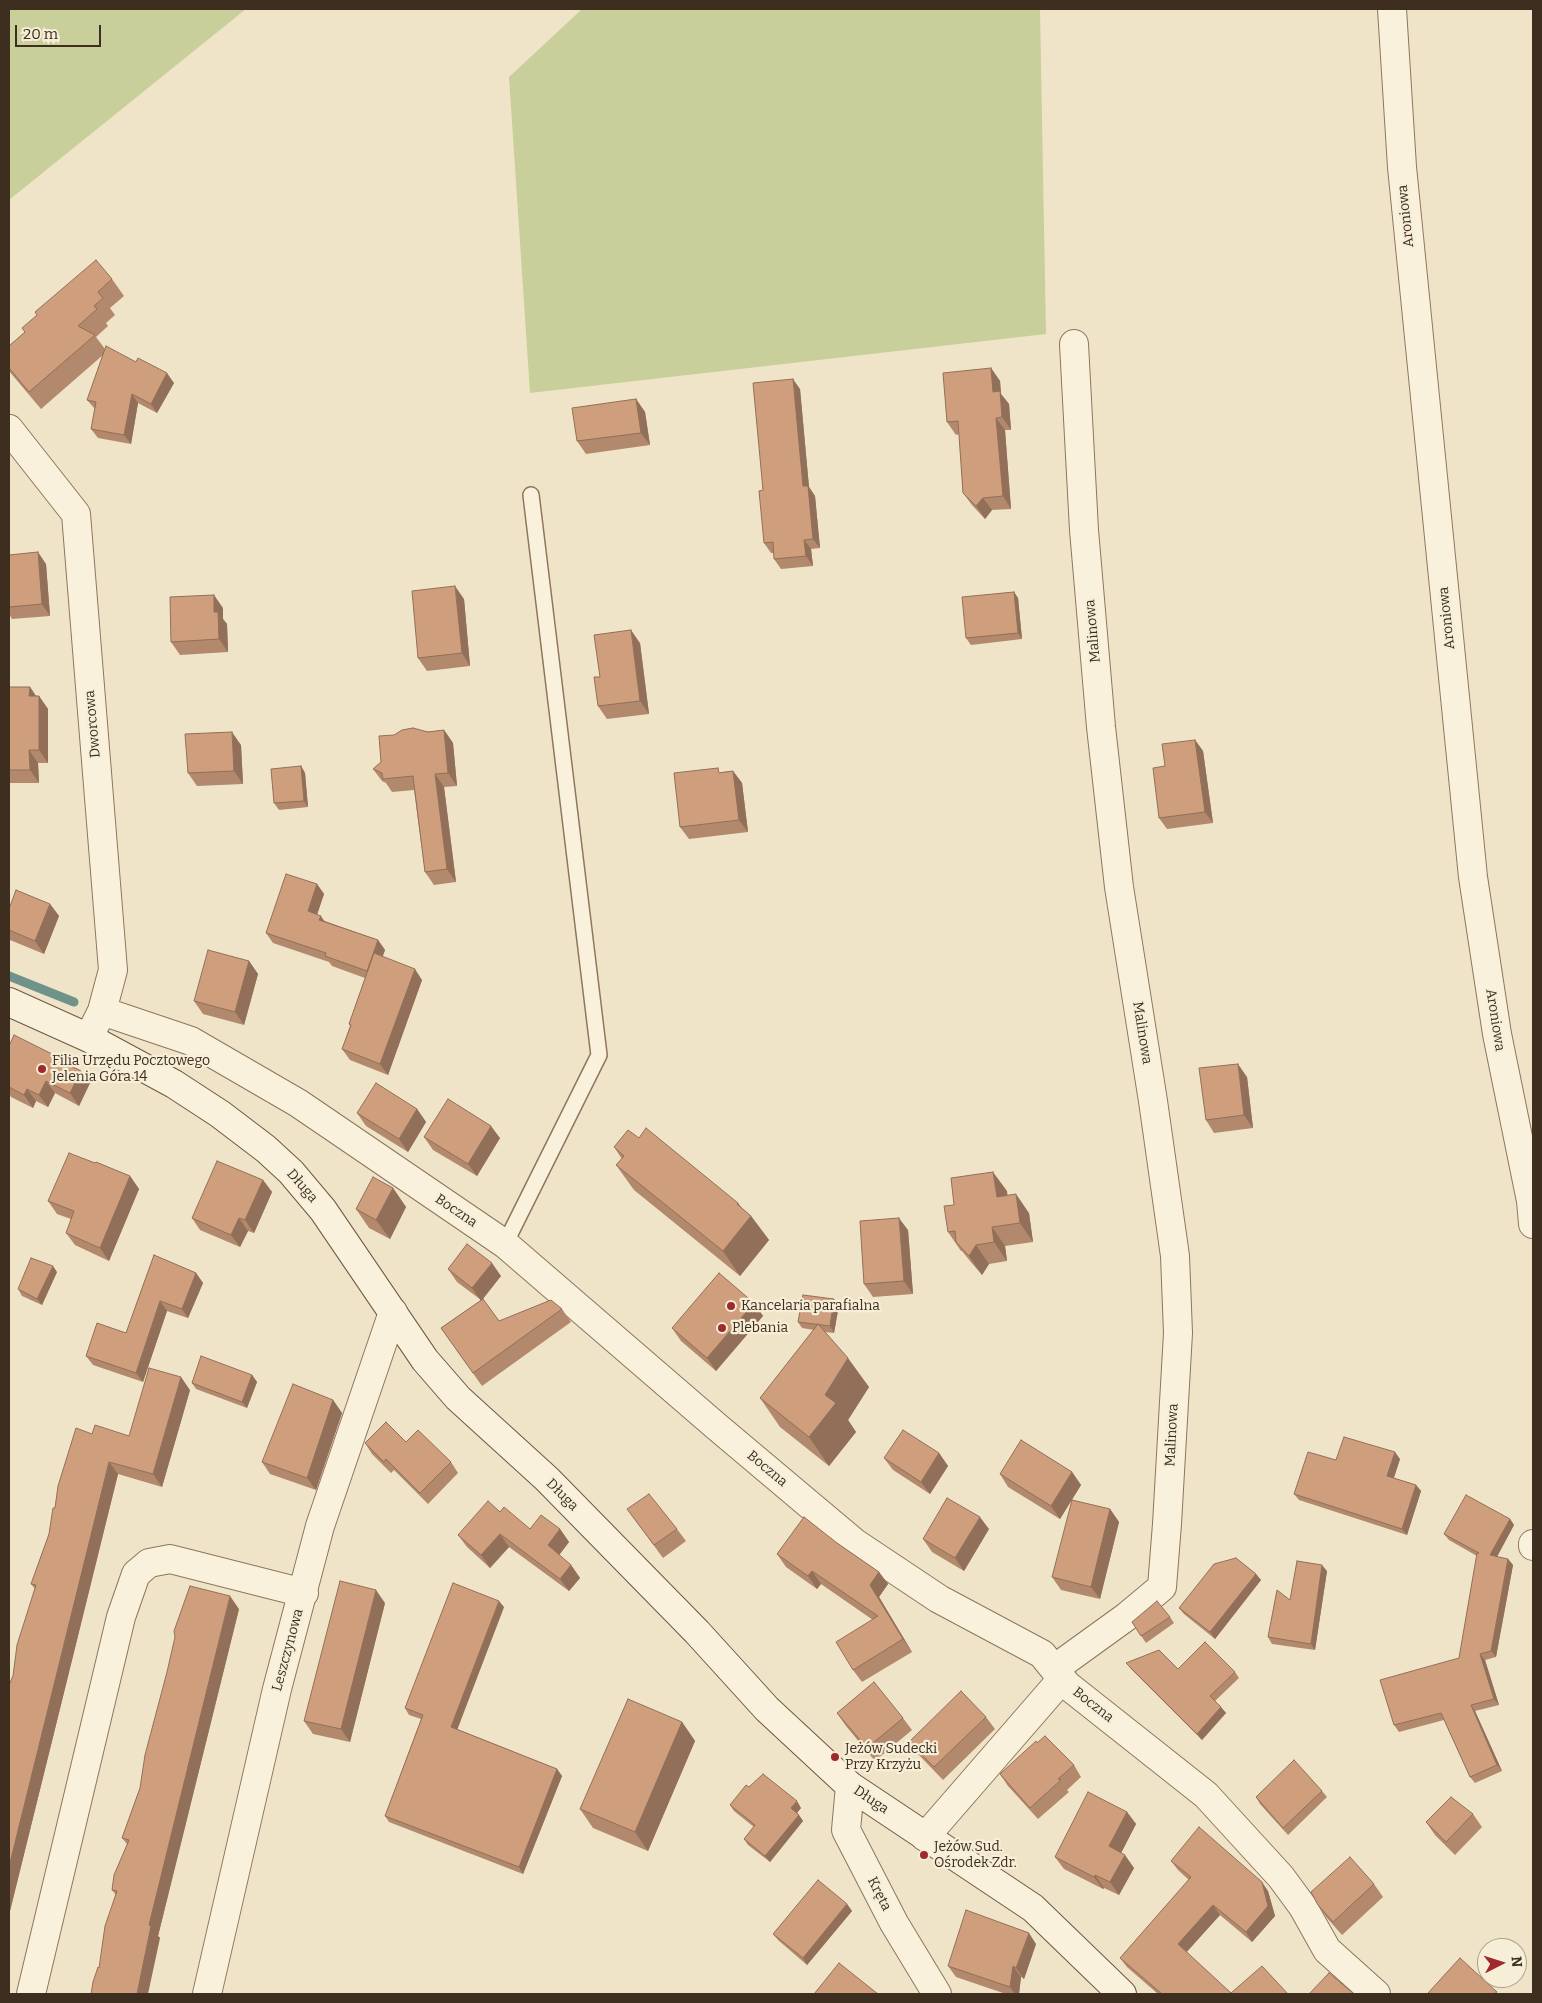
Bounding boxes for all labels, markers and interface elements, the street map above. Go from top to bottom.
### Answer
scale bar [18,15,104,47]
text: 20 m [23,25,58,43]
street label: Aroniowa [1394,184,1418,248]
street label: Aroniowa [1435,586,1459,650]
street label: Malinowa [1082,599,1104,663]
street label: Dworcowa [82,689,104,759]
street label: Aroniowa [1482,988,1508,1052]
street label: Malinowa [1129,1000,1155,1066]
place label: Filia Urzędu Pocztowego Jelenia Góra 14 [52,1053,210,1086]
marker: Filia Urzędu Pocztowego Jelenia Góra 14 [36,1063,48,1075]
street label: Długa [283,1166,321,1206]
street label: Boczna [432,1191,480,1231]
place label: Kancelaria parafialna [741,1298,880,1314]
marker: Kancelaria parafialna [725,1300,737,1312]
place label: Plebania [732,1320,788,1336]
marker: Plebania [716,1322,728,1334]
street label: Malinowa [1162,1403,1182,1467]
street label: Boczna [743,1447,791,1491]
street label: Długa [542,1475,582,1515]
street label: Leszczynowa [269,1607,307,1693]
street label: Boczna [1069,1684,1117,1726]
place label: Jeżów Sudecki Przy Krzyżu [845,1741,937,1774]
marker: Jeżów Sudecki Przy Krzyżu [829,1751,841,1763]
street label: Długa [850,1782,892,1818]
place label: Jeżów Sud. Ośrodek Zdr. [934,1839,1017,1871]
marker: Jeżów Sud. Ośrodek Zdr. [918,1849,930,1861]
street label: Kręta [863,1874,895,1914]
north arrow [1477,1938,1527,1988]
text: N [1508,1956,1525,1968]

